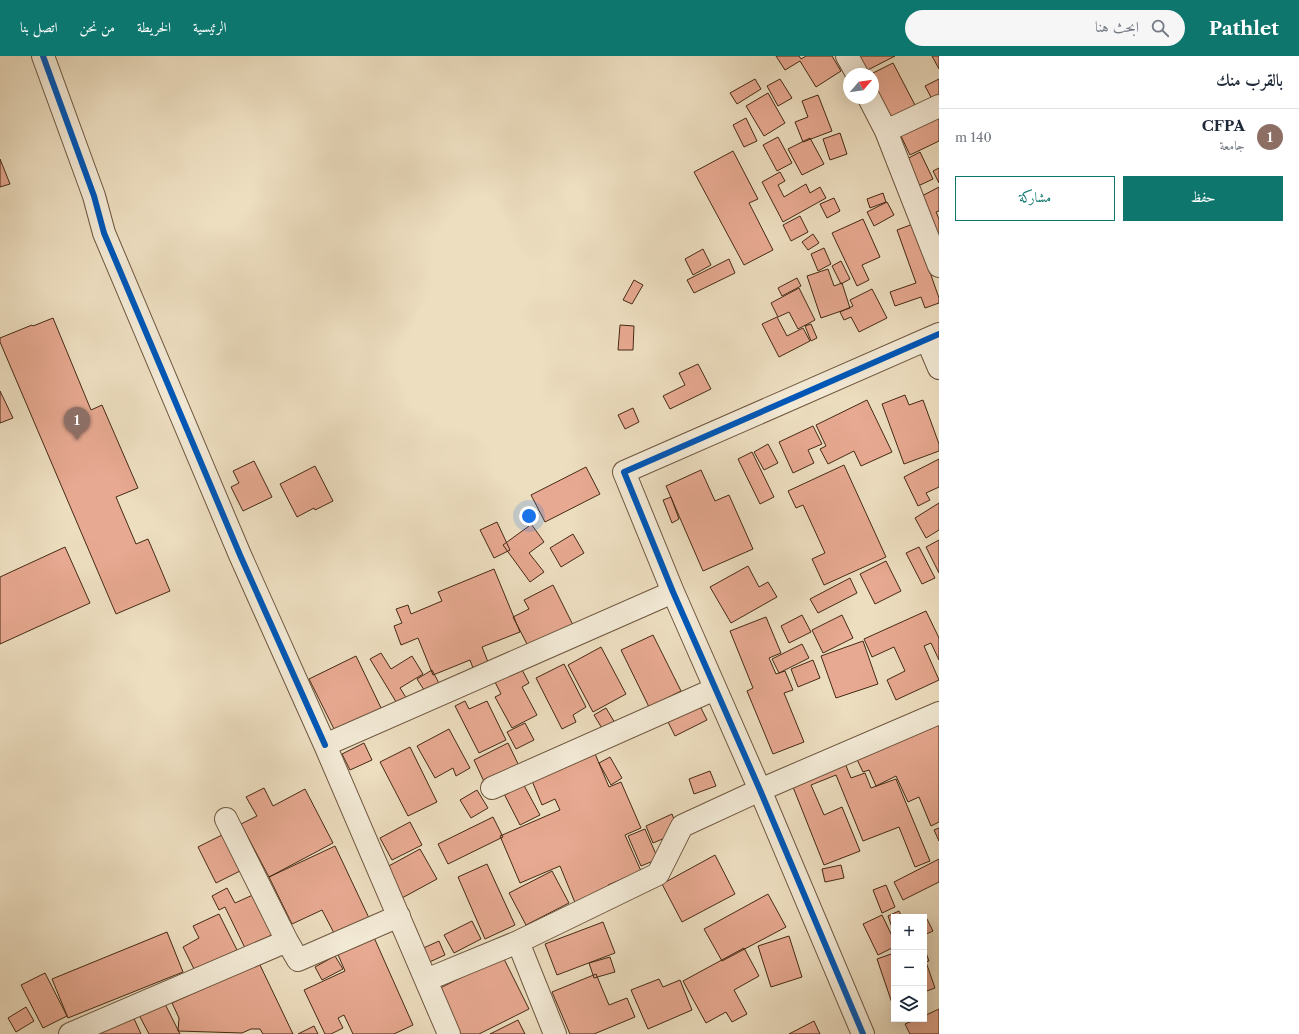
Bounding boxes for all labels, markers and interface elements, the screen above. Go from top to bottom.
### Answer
search box [905,10,1185,46]
text: ابحث هنا [1095,17,1139,36]
icon: search [1149,17,1171,39]
text: Pathlet [1209,17,1279,40]
text: اتصل بنا [20,18,58,36]
text: من نحن [80,18,115,36]
text: الخريطة [137,18,171,36]
text: الرئيسية [193,18,227,36]
north arrow [843,68,879,104]
text: بالقرب منك [1216,70,1283,90]
text: CFPA [1202,116,1245,135]
text: 140 m [955,129,992,145]
text: 1 [1267,129,1273,145]
text: جامعة [1219,137,1245,153]
button: مشاركة [955,176,1115,221]
button: حفظ [1123,176,1283,221]
pin: 1 [64,407,90,440]
your location [519,506,539,526]
map controls [891,914,927,1022]
button: + [891,914,927,950]
button: − [891,950,927,986]
button: layers [891,986,927,1022]

